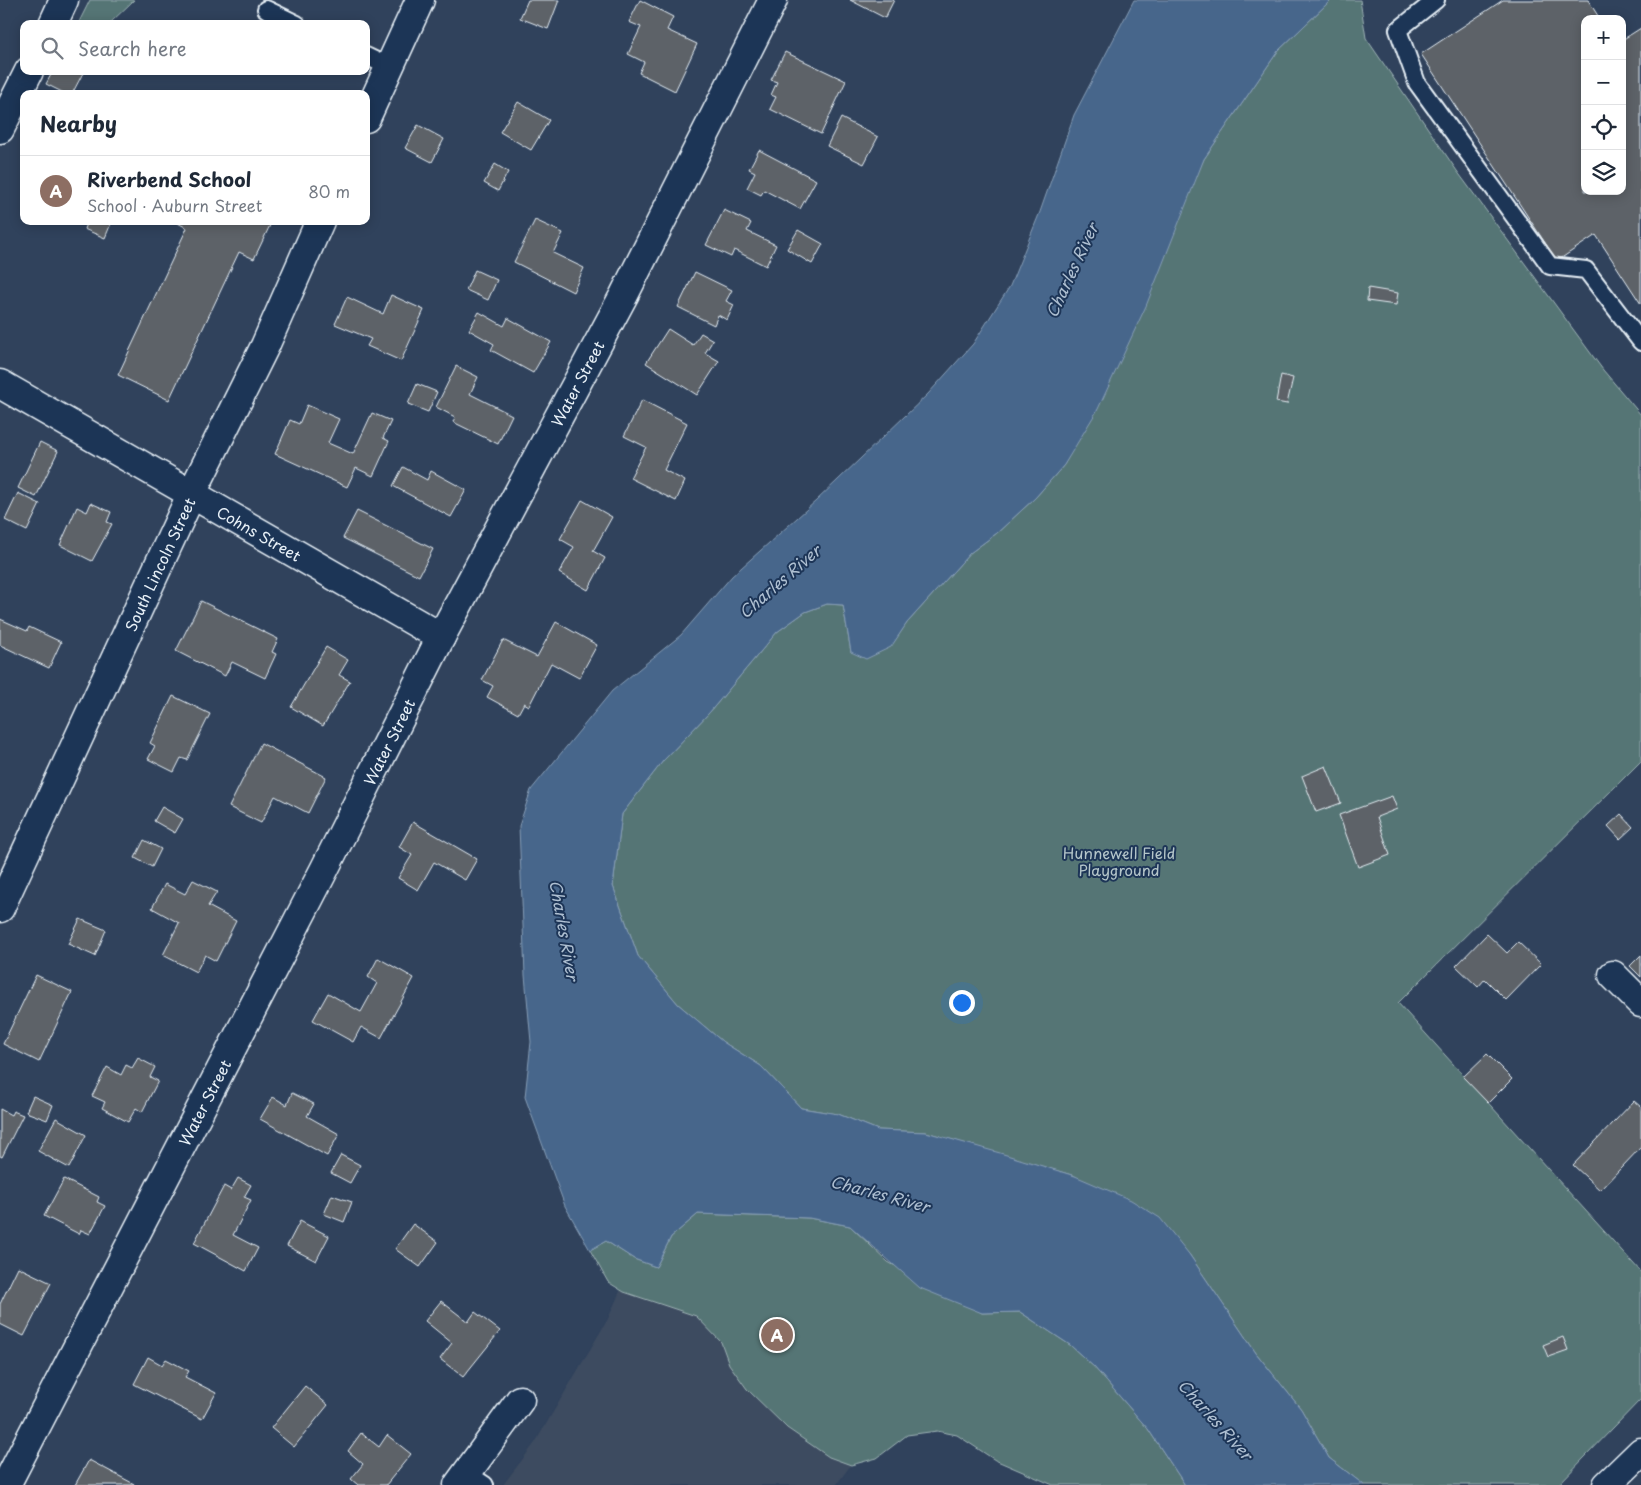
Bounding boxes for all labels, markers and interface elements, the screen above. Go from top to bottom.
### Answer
map controls [1581,15,1626,195]
button: + [1581,15,1626,60]
search box [20,20,370,75]
icon: search [38,34,66,62]
text: Search here [78,34,187,62]
button: − [1581,60,1626,105]
button: locate [1581,105,1626,150]
text: Nearby [40,107,117,139]
button: layers [1581,150,1626,195]
text: Riverbend School [87,165,251,193]
text: A [50,179,62,203]
text: 80 m [308,179,350,203]
text: School · Auburn Street [87,193,262,217]
water label: Charles River [1039,216,1104,321]
street label: Water Street [545,336,609,430]
street label: South Lincoln Street [118,493,200,635]
street label: Cohns Street [213,499,306,566]
water label: Charles River [733,537,827,623]
street label: Water Street [357,694,420,789]
park label: Hunnewell Field Playground [1063,841,1175,881]
water label: Charles River [544,878,586,985]
your location [949,990,975,1016]
street label: Water Street [172,1055,236,1149]
water label: Charles River [828,1168,935,1218]
pin: A [761,1316,793,1354]
water label: Charles River [1173,1373,1261,1467]

